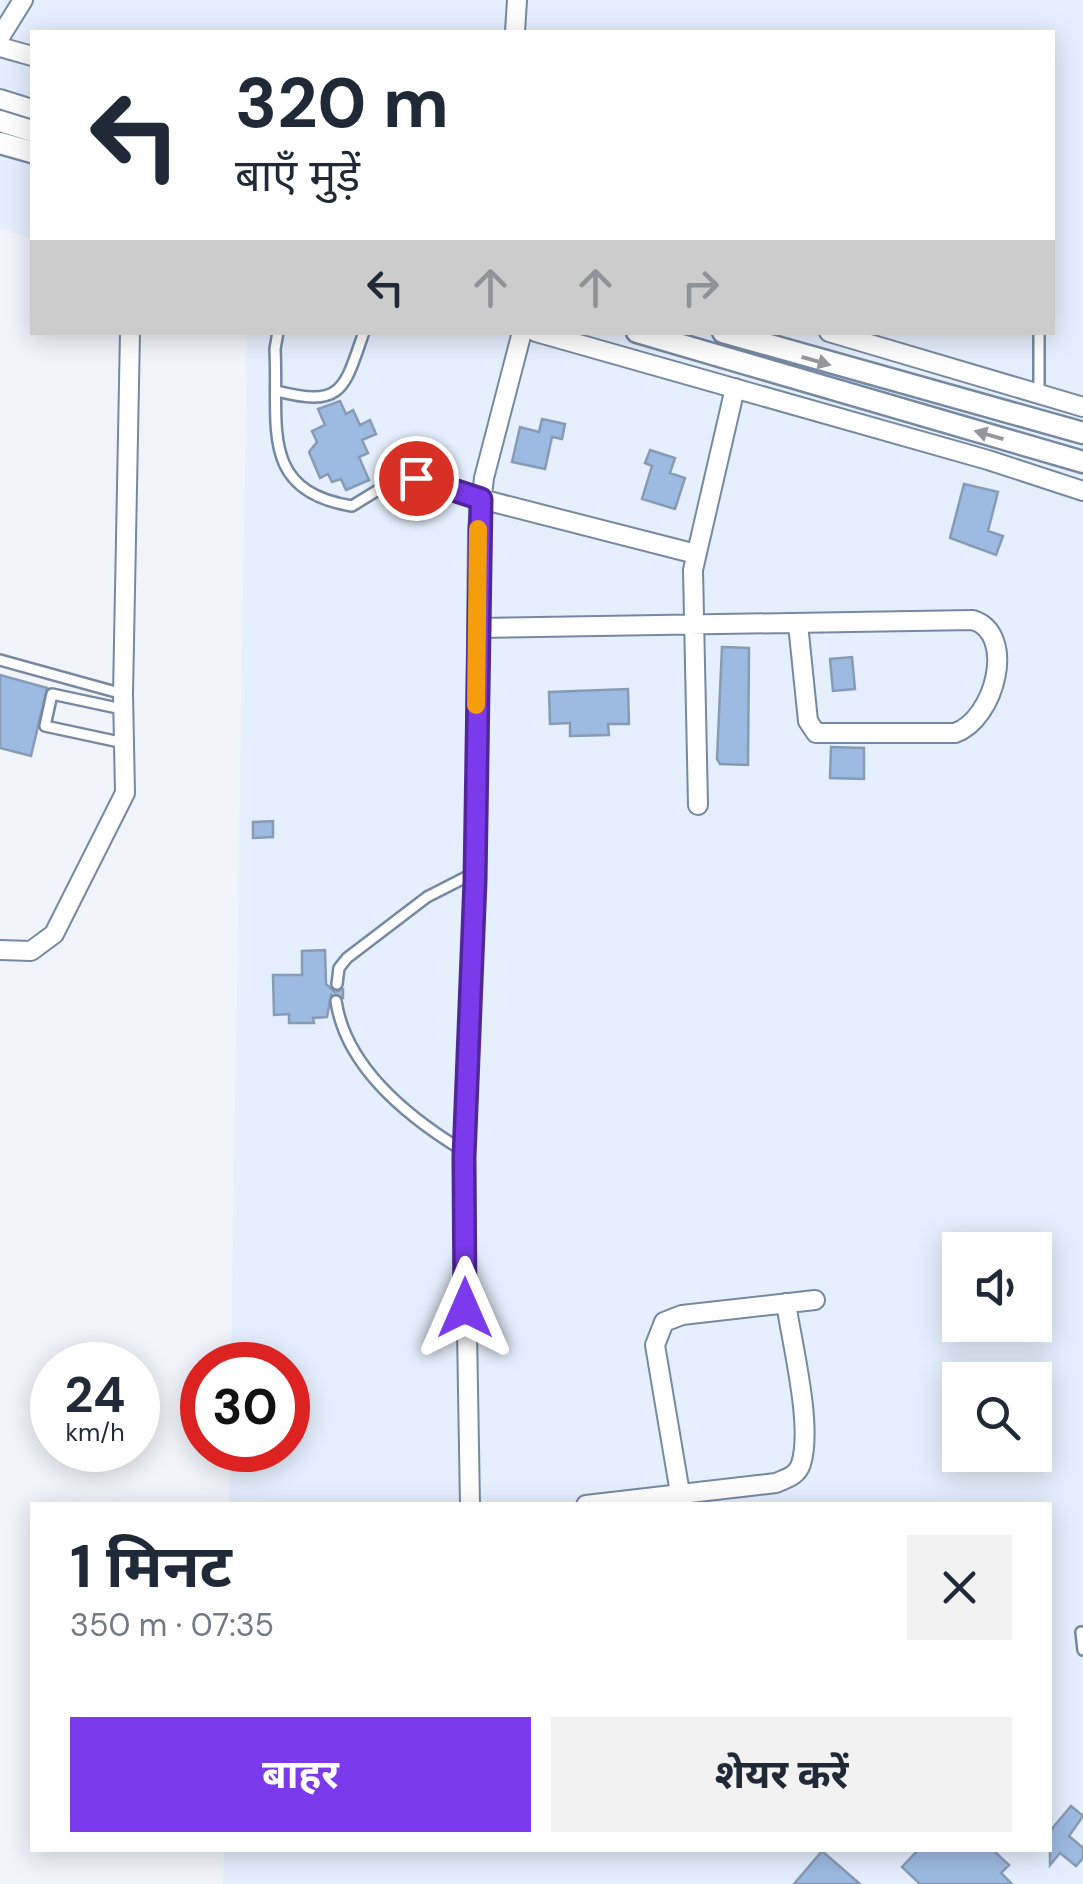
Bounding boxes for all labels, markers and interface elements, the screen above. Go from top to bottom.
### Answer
text: 320 m [235,58,449,149]
icon: left [70,70,200,200]
text: बाएँ मुड़ें [235,146,360,205]
icon: left [358,260,413,315]
icon: ahead [463,260,518,315]
icon: ahead [568,260,623,315]
icon: right [673,260,728,315]
one-way arrow [801,354,832,369]
one-way arrow [973,427,1004,442]
pin [374,436,459,521]
icon: arrive [389,451,444,506]
map controls [942,1232,1052,1472]
button: sound [942,1232,1052,1342]
position arrow [413,1256,517,1360]
speed limit sign: 30 [180,1342,310,1472]
text: 24 [65,1362,126,1428]
button: search [942,1362,1052,1472]
text: km/h [65,1416,125,1449]
text: 1 मिनट [70,1527,232,1606]
button: close [907,1535,1012,1640]
text: 350 m · 07:35 [70,1604,274,1646]
button: बाहर [70,1717,531,1832]
button: शेयर करें [551,1717,1012,1832]

